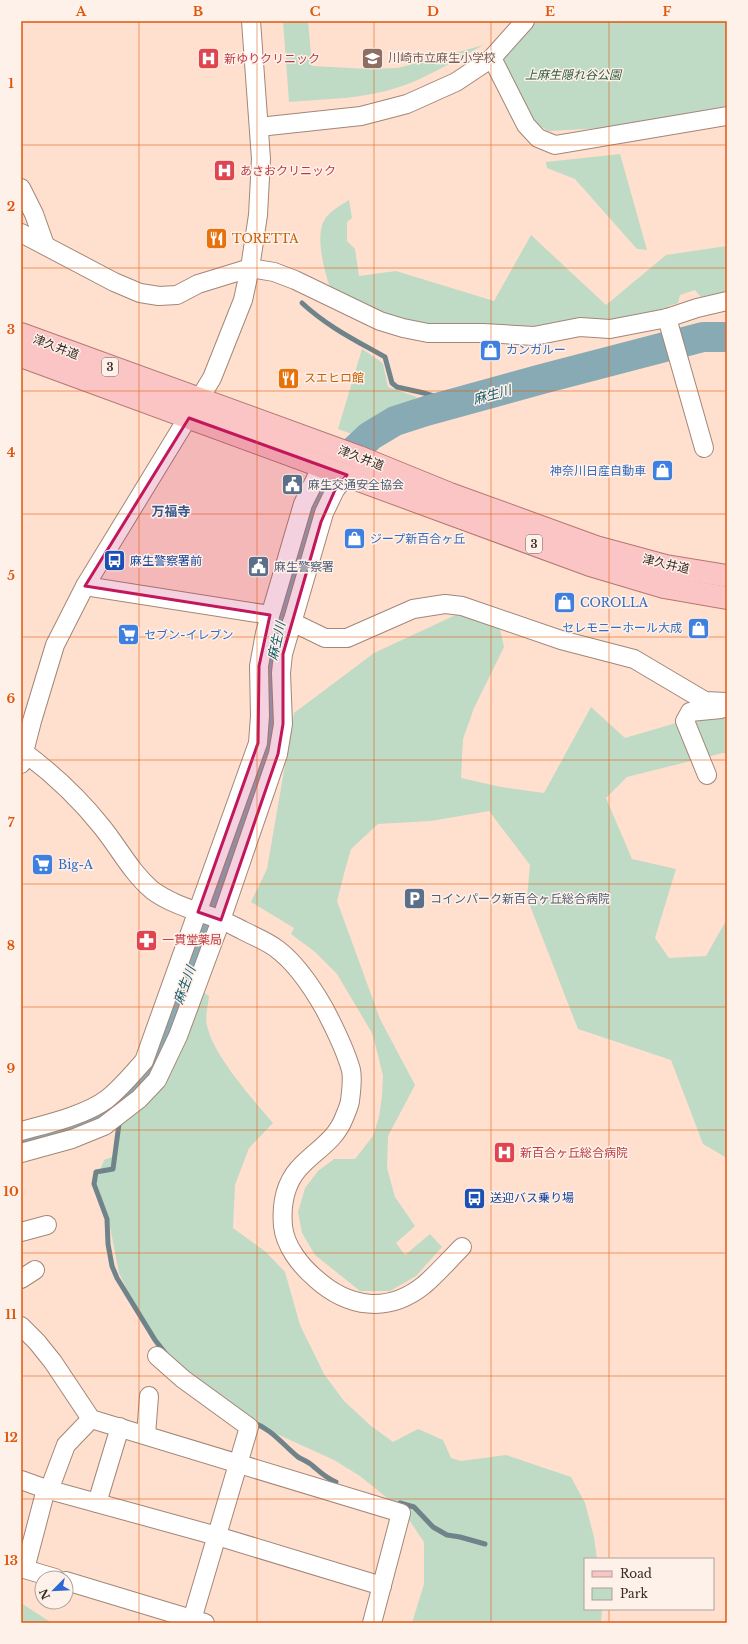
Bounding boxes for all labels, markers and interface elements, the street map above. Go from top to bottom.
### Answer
text: A [75,3,87,20]
text: B [193,3,203,20]
text: C [310,3,321,20]
text: D [427,3,439,20]
text: E [545,3,555,20]
text: F [663,3,672,20]
school or university icon: 川崎市立麻生小学校 [359,45,385,71]
hospital icon: 新ゆりクリニック [196,46,222,72]
place label: 川崎市立麻生小学校 [388,50,496,65]
place label: 新ゆりクリニック [224,51,320,66]
park label: 上麻生隠れ谷公園 [525,67,623,82]
text: 1 [8,75,14,92]
hospital icon: あさおクリニック [212,158,238,184]
place label: あさおクリニック [240,163,336,178]
text: 2 [7,198,15,215]
restaurant icon: TORETTA [204,226,230,252]
place label: TORETTA [232,231,299,246]
text: 3 [7,321,15,338]
street label: 津久井道 [31,331,81,362]
shop icon: カンガルー [478,337,504,363]
place label: カンガルー [506,342,566,357]
road number: 3 [102,358,118,376]
restaurant icon: スエヒロ館 [275,365,301,391]
place label: スエヒロ館 [304,370,364,385]
water label: 麻生川 [471,381,515,408]
street label: 津久井道 [336,442,386,473]
text: 4 [7,444,16,461]
shop icon: 神奈川日産自動車 [649,458,675,484]
place label: 神奈川日産自動車 [550,463,646,478]
public building icon: 麻生交通安全協会 [280,472,306,498]
place label: 麻生交通安全協会 [308,477,404,492]
district label: 万福寺 [151,503,191,520]
shop icon: ジープ新百合ヶ丘 [342,526,368,552]
place label: ジープ新百合ヶ丘 [370,531,465,546]
road number: 3 [526,535,542,553]
bus stop icon: 麻生警察署前 [102,548,128,574]
street label: 津久井道 [641,551,691,576]
place label: 麻生警察署前 [130,553,202,568]
public building icon: 麻生警察署 [245,554,271,580]
place label: 麻生警察署 [274,559,334,574]
text: 5 [7,567,15,584]
shop icon: COROLLA [552,590,578,616]
place label: COROLLA [580,595,649,610]
shop icon: セレモニーホール大成 [685,615,711,641]
water label: 麻生川 [264,618,290,662]
place label: セレモニーホール大成 [562,620,682,635]
supermarket icon: セブン-イレブン [115,622,141,648]
place label: セブン-イレブン [144,627,234,642]
text: 6 [7,690,16,707]
text: 7 [8,814,15,831]
supermarket icon: Big-A [29,852,55,878]
place label: Big-A [58,857,94,872]
parking icon: コインパーク新百合ヶ丘総合病院 [401,886,427,912]
place label: コインパーク新百合ヶ丘総合病院 [430,891,610,906]
pharmacy icon: 一貫堂薬局 [134,927,160,953]
place label: 一貫堂薬局 [162,932,222,947]
text: 8 [7,937,15,954]
water label: 麻生川 [170,962,200,1006]
text: 9 [7,1060,16,1077]
hospital icon: 新百合ヶ丘総合病院 [491,1140,517,1166]
place label: 新百合ヶ丘総合病院 [520,1145,628,1160]
text: 10 [3,1183,19,1200]
bus stop icon: 送迎バス乗り場 [461,1185,487,1211]
place label: 送迎バス乗り場 [490,1190,574,1205]
text: 11 [5,1306,17,1323]
text: 12 [4,1429,18,1446]
text: 13 [4,1552,18,1569]
legend [584,1558,714,1610]
text: Road [620,1566,652,1581]
north arrow [34,1570,74,1610]
text: N [36,1586,53,1602]
text: Park [620,1586,648,1601]

